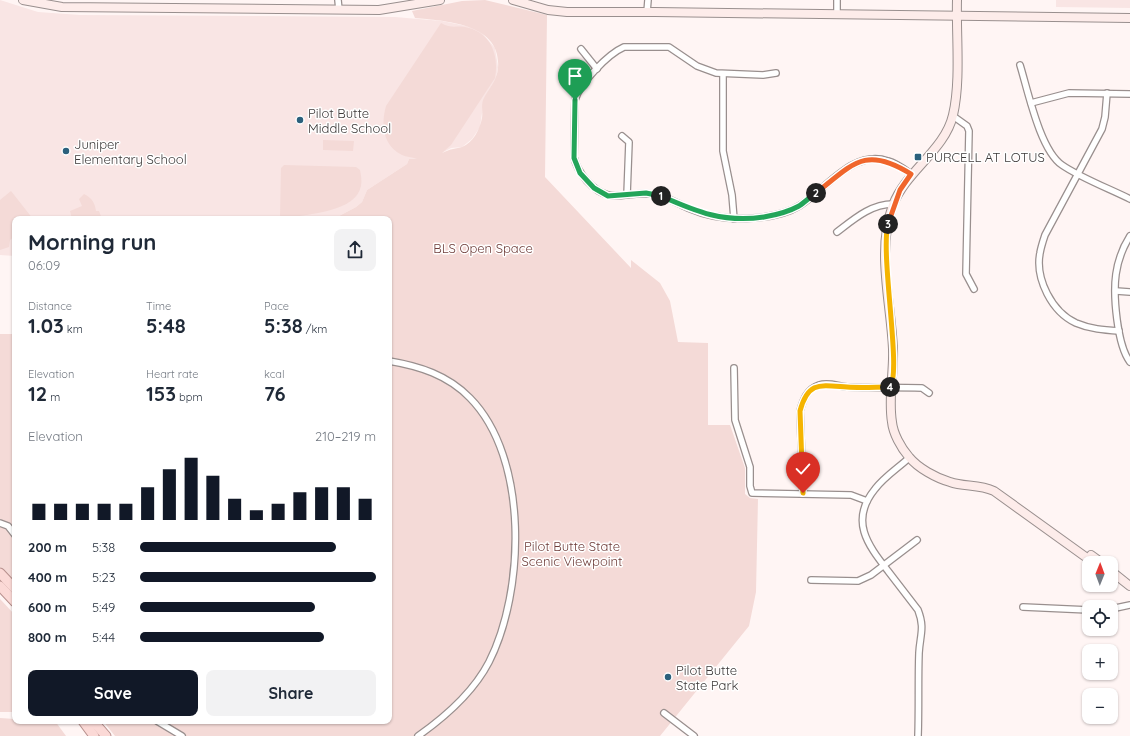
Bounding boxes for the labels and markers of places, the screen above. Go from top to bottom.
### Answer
pin [558,59,592,100]
place label: Pilot Butte Middle School [308,105,391,136]
marker: Pilot Butte Middle School [295,115,305,125]
place label: Juniper Elementary School [74,136,187,167]
marker: Juniper Elementary School [61,146,71,156]
place label: PURCELL AT LOTUS [926,149,1045,165]
marker: PURCELL AT LOTUS [913,152,923,162]
pin: 2 [806,183,826,203]
pin: 1 [651,186,671,206]
pin: 3 [878,214,898,234]
pin: 4 [880,377,900,397]
pin [786,452,820,493]
place label: Pilot Butte State Park [676,662,738,693]
marker: Pilot Butte State Park [663,672,673,682]

